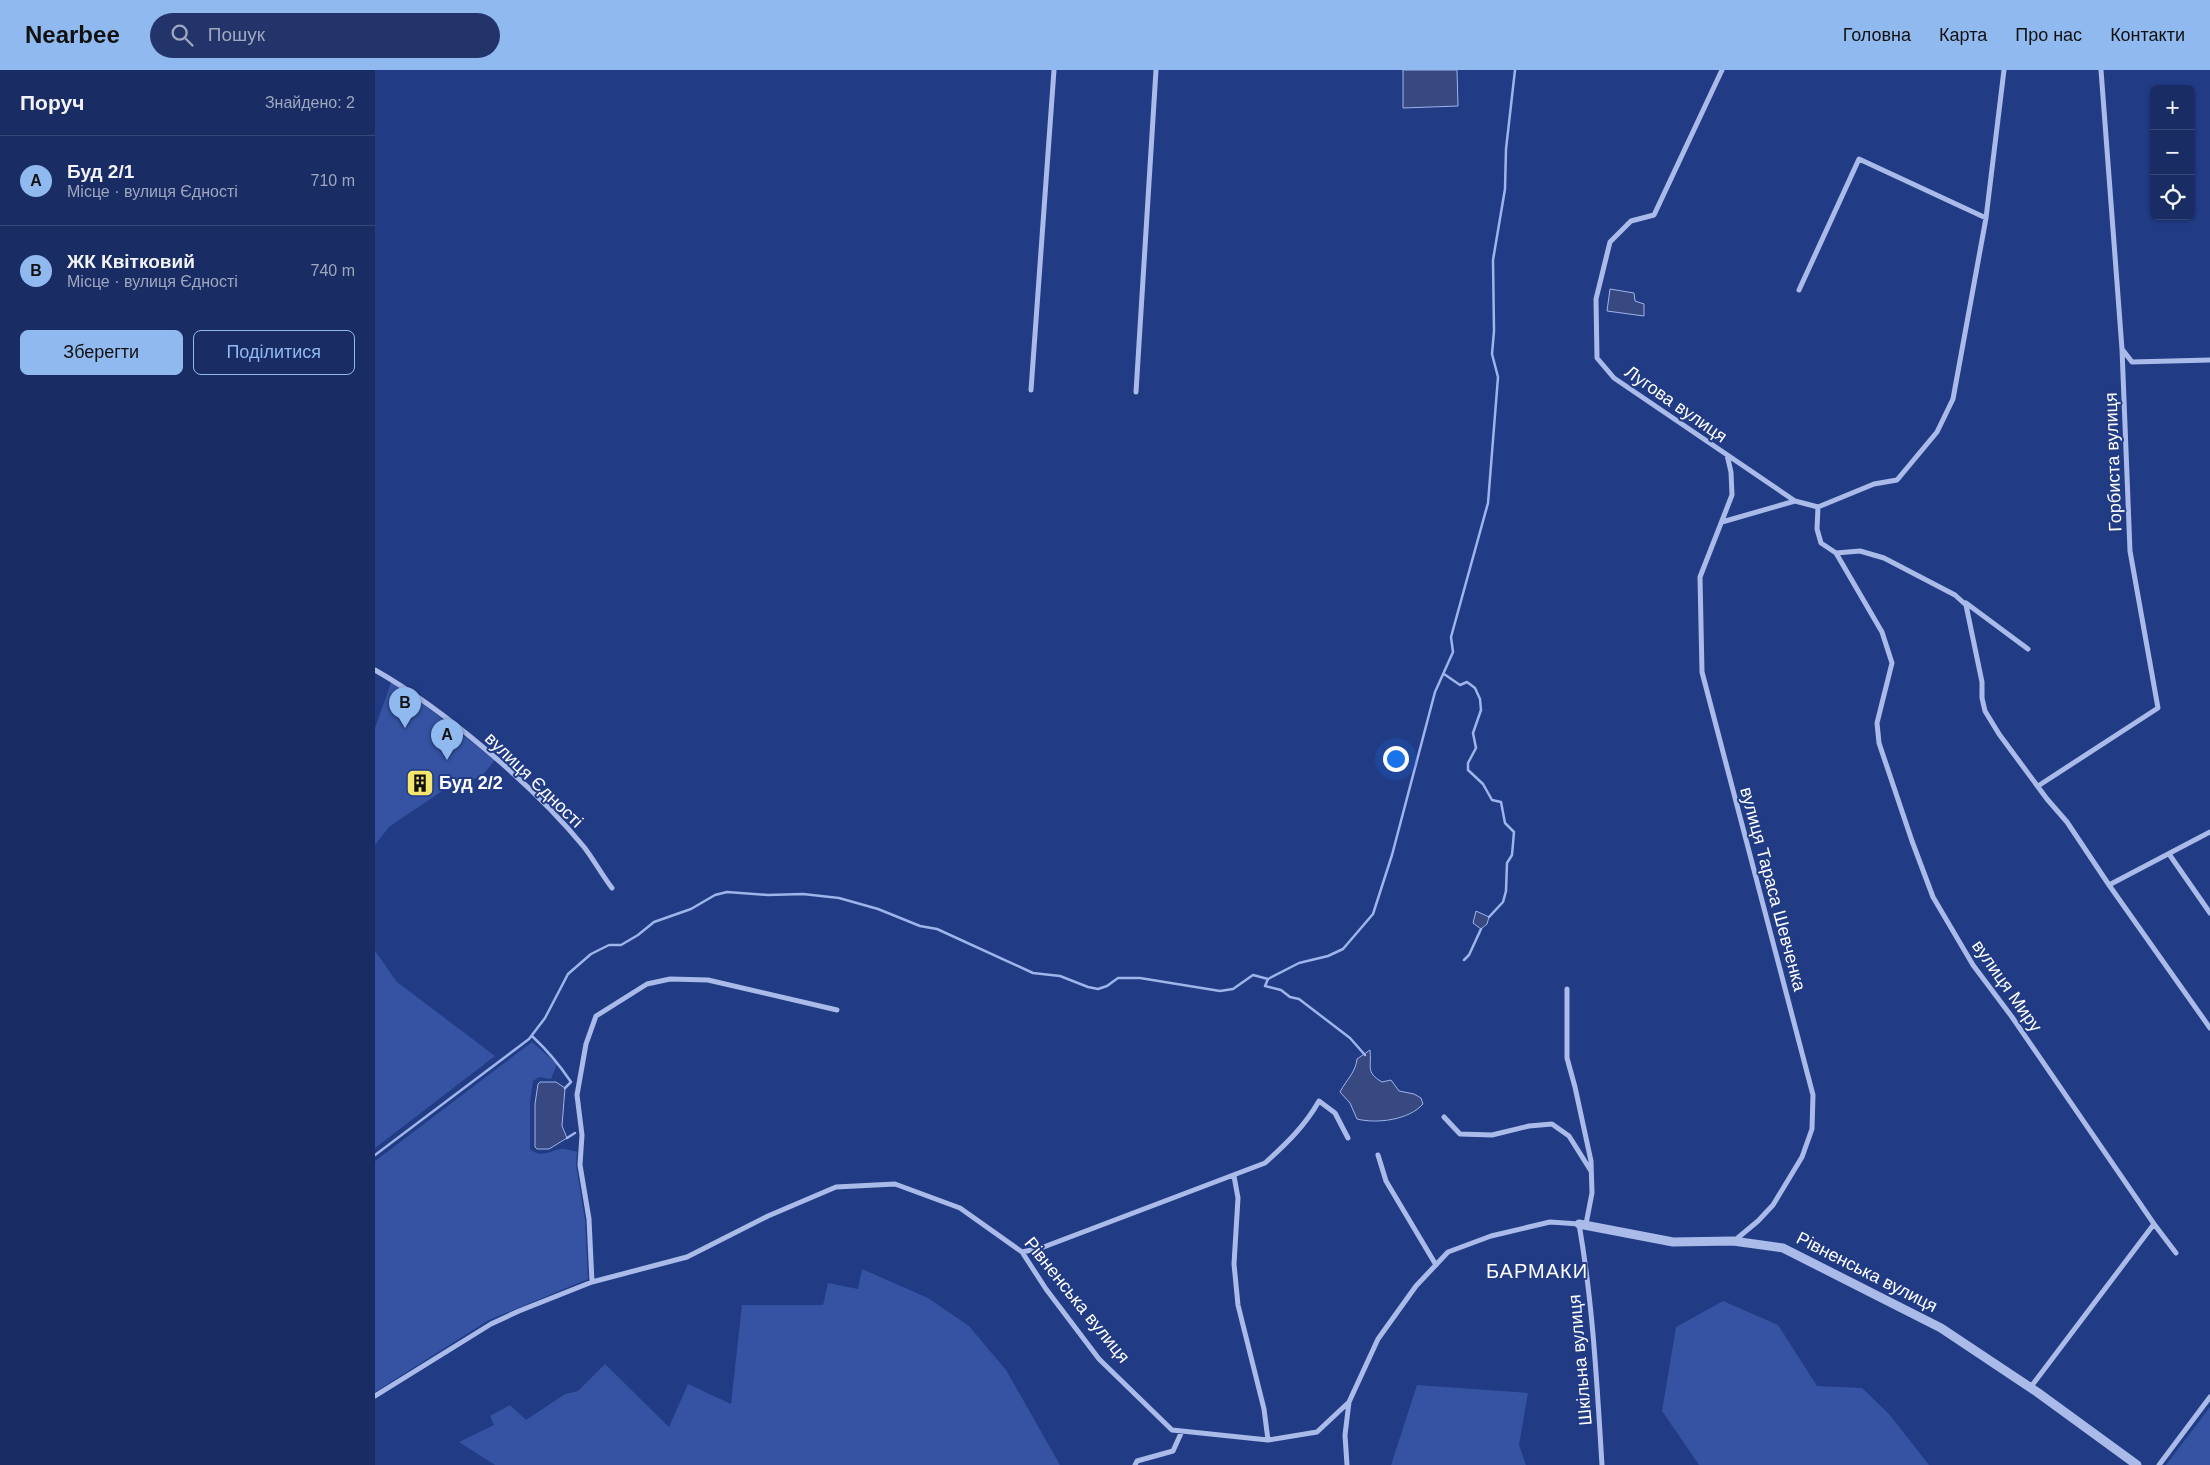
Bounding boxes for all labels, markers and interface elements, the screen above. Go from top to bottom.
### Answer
search box [150,13,500,58]
text: Nearbee [25,21,120,48]
icon: search [168,21,196,49]
text: Пошук [208,24,265,45]
text: Головна [1843,25,1911,45]
text: Карта [1939,25,1987,45]
text: Про нас [2015,25,2082,45]
text: Контакти [2110,25,2185,45]
map controls [2150,85,2195,220]
button: + [2150,85,2195,130]
text: Поруч [20,91,84,114]
text: Знайдено: 2 [265,94,355,111]
button: − [2150,130,2195,175]
text: Буд 2/1 [67,161,134,182]
text: A [30,172,42,189]
text: 710 m [311,172,355,189]
button: locate [2150,175,2195,220]
text: Місце · вулиця Єдності [67,183,238,200]
text: ЖК Квітковий [67,251,195,272]
text: B [30,262,42,279]
text: 740 m [311,262,355,279]
text: Місце · вулиця Єдності [67,273,238,290]
button: Зберегти [20,330,183,375]
button: Поділитися [193,330,355,375]
street label: Лугова вулиця [1621,361,1731,447]
street label: Горбиста вулиця [2101,392,2125,532]
pin: B [389,687,421,728]
pin: A [431,719,463,760]
street label: вулиця Єдності [481,728,587,832]
your location [1383,746,1409,772]
building icon: Буд 2/2 [405,768,435,798]
place label: Буд 2/2 [439,773,503,793]
street label: вулиця Тараса Шевченка [1736,785,1810,994]
street label: вулиця Миру [1968,936,2046,1036]
street label: Рівненська вулиця [1793,1228,1941,1316]
street label: Рівненська вулиця [1020,1233,1134,1367]
district label: БАРМАКИ [1486,1260,1588,1282]
street label: Шкільна вулиця [1564,1294,1596,1426]

